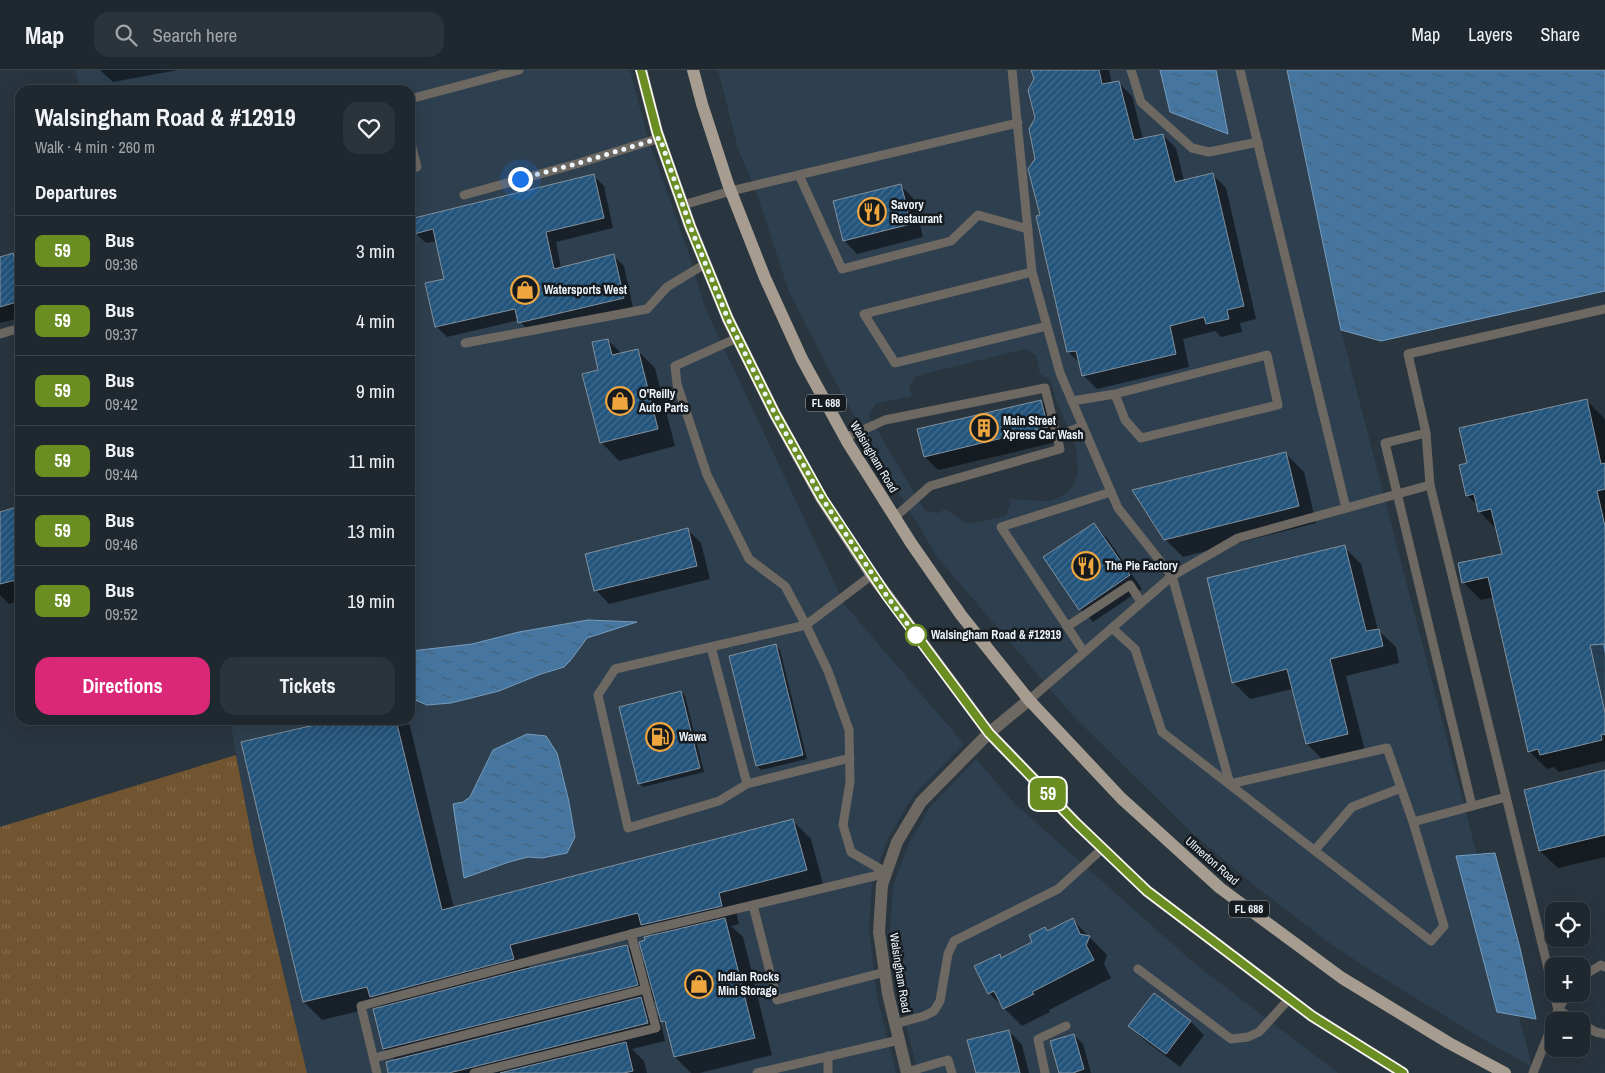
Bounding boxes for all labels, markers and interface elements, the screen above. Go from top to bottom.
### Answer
search box [94,12,444,57]
text: Map [25,19,64,51]
icon: search [112,21,140,49]
text: Search here [152,22,237,48]
text: Map [1412,22,1440,47]
text: Layers [1468,22,1513,47]
text: Share [1541,22,1580,47]
text: Walsingham Road & #12919 [35,101,296,133]
button: heart [343,102,395,154]
text: Walk · 4 min · 260 m [35,136,155,158]
your location [508,167,533,192]
text: Departures [35,179,117,205]
restaurant icon: Savory Restaurant [857,197,887,227]
place label: Savory Restaurant [891,197,943,227]
text: Bus [105,227,134,253]
text: 59 [54,238,71,263]
text: 3 min [356,238,395,264]
text: 09:36 [105,253,138,275]
shop icon: Watersports West [510,275,540,305]
place label: Watersports West [544,282,628,298]
text: Bus [105,297,134,323]
text: 59 [54,308,71,333]
text: 4 min [356,308,395,334]
text: 09:37 [105,323,138,345]
text: Bus [105,367,134,393]
text: 59 [54,378,71,403]
text: 9 min [356,378,395,404]
shop icon: O'Reilly Auto Parts [605,386,635,416]
place label: O'Reilly Auto Parts [639,386,689,416]
text: 09:42 [105,393,138,415]
road number: FL 688 [806,394,846,412]
building icon: Main Street Xpress Car Wash [969,413,999,443]
place label: Main Street Xpress Car Wash [1003,413,1084,443]
street label: Walsingham Road [846,418,902,496]
text: Bus [105,437,134,463]
text: 59 [54,448,71,473]
text: 11 min [349,448,395,474]
text: 09:44 [105,463,138,485]
text: Bus [105,507,134,533]
text: 59 [54,518,71,543]
text: 13 min [347,518,395,544]
text: 09:46 [105,533,138,555]
restaurant icon: The Pie Factory [1071,551,1101,581]
place label: The Pie Factory [1105,558,1178,574]
text: Bus [105,577,134,603]
text: 59 [54,588,71,613]
text: 19 min [347,588,395,614]
text: 09:52 [105,603,138,625]
marker: Walsingham Road & #12919 [905,624,927,646]
place label: Walsingham Road & #12919 [931,627,1062,643]
button: Directions [35,657,210,715]
button: Tickets [220,657,395,715]
fuel station icon: Wawa [645,722,675,752]
place label: Wawa [679,729,707,745]
line badge: 59 [1026,778,1070,810]
text: 59 [1040,781,1056,806]
street label: Ulmerton Road [1182,833,1242,889]
road number: FL 688 [1229,901,1269,918]
map controls [1545,902,1590,1057]
button: locate [1545,902,1590,947]
street label: Walsingham Road [886,932,914,1014]
button: + [1545,957,1590,1002]
shop icon: Indian Rocks Mini Storage [684,969,714,999]
place label: Indian Rocks Mini Storage [718,969,780,999]
button: − [1545,1012,1590,1057]

